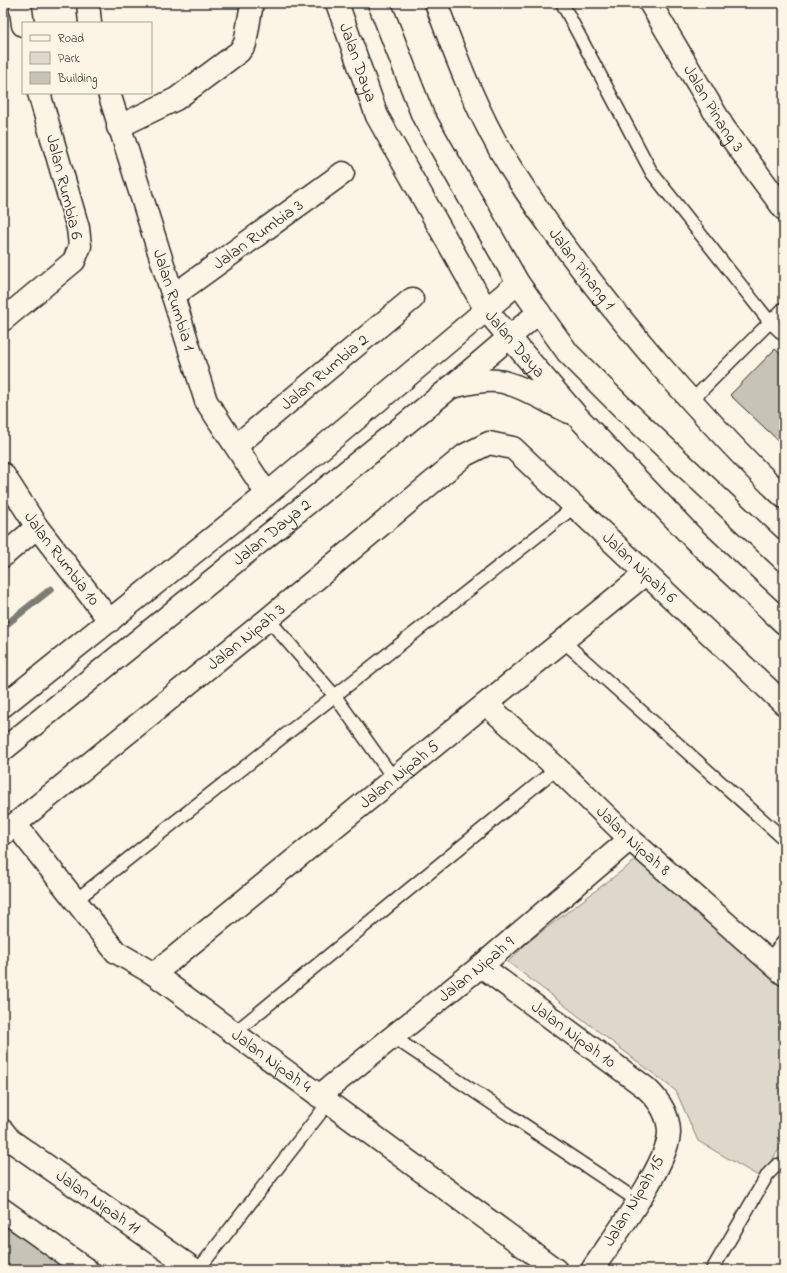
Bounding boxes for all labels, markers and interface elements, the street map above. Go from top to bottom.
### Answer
street label: Jalan Daya [332,19,384,105]
legend [22,22,152,94]
text: Road [58,30,84,48]
text: Park [58,50,80,68]
street label: Jalan Pinang 3 [677,60,750,157]
text: Building [57,70,97,89]
street label: Jalan Rumbia 6 [39,132,89,243]
street label: Jalan Rumbia 3 [207,193,309,276]
street label: Jalan Pinang 1 [542,223,622,316]
street label: Jalan Rumbia 1 [146,246,202,355]
street label: Jalan Daya [479,304,551,383]
street label: Jalan Rumbia 2 [275,328,374,416]
street label: Jalan Daya 2 [227,493,317,572]
street label: Jalan Rumbia 10 [18,507,106,611]
street label: Jalan Nipah 6 [596,526,683,610]
street label: Jalan Nipah 3 [201,597,291,676]
street label: Jalan Nipah 5 [353,734,445,815]
street label: Jalan Nipah 8 [590,800,676,882]
street label: Jalan Nipah 9 [433,930,520,1008]
street label: Jalan Nipah 10 [526,995,621,1074]
street label: Jalan Nipah 4 [226,1023,317,1099]
street label: Jalan Nipah 15 [597,1150,671,1251]
street label: Jalan Nipah 11 [51,1163,146,1241]

